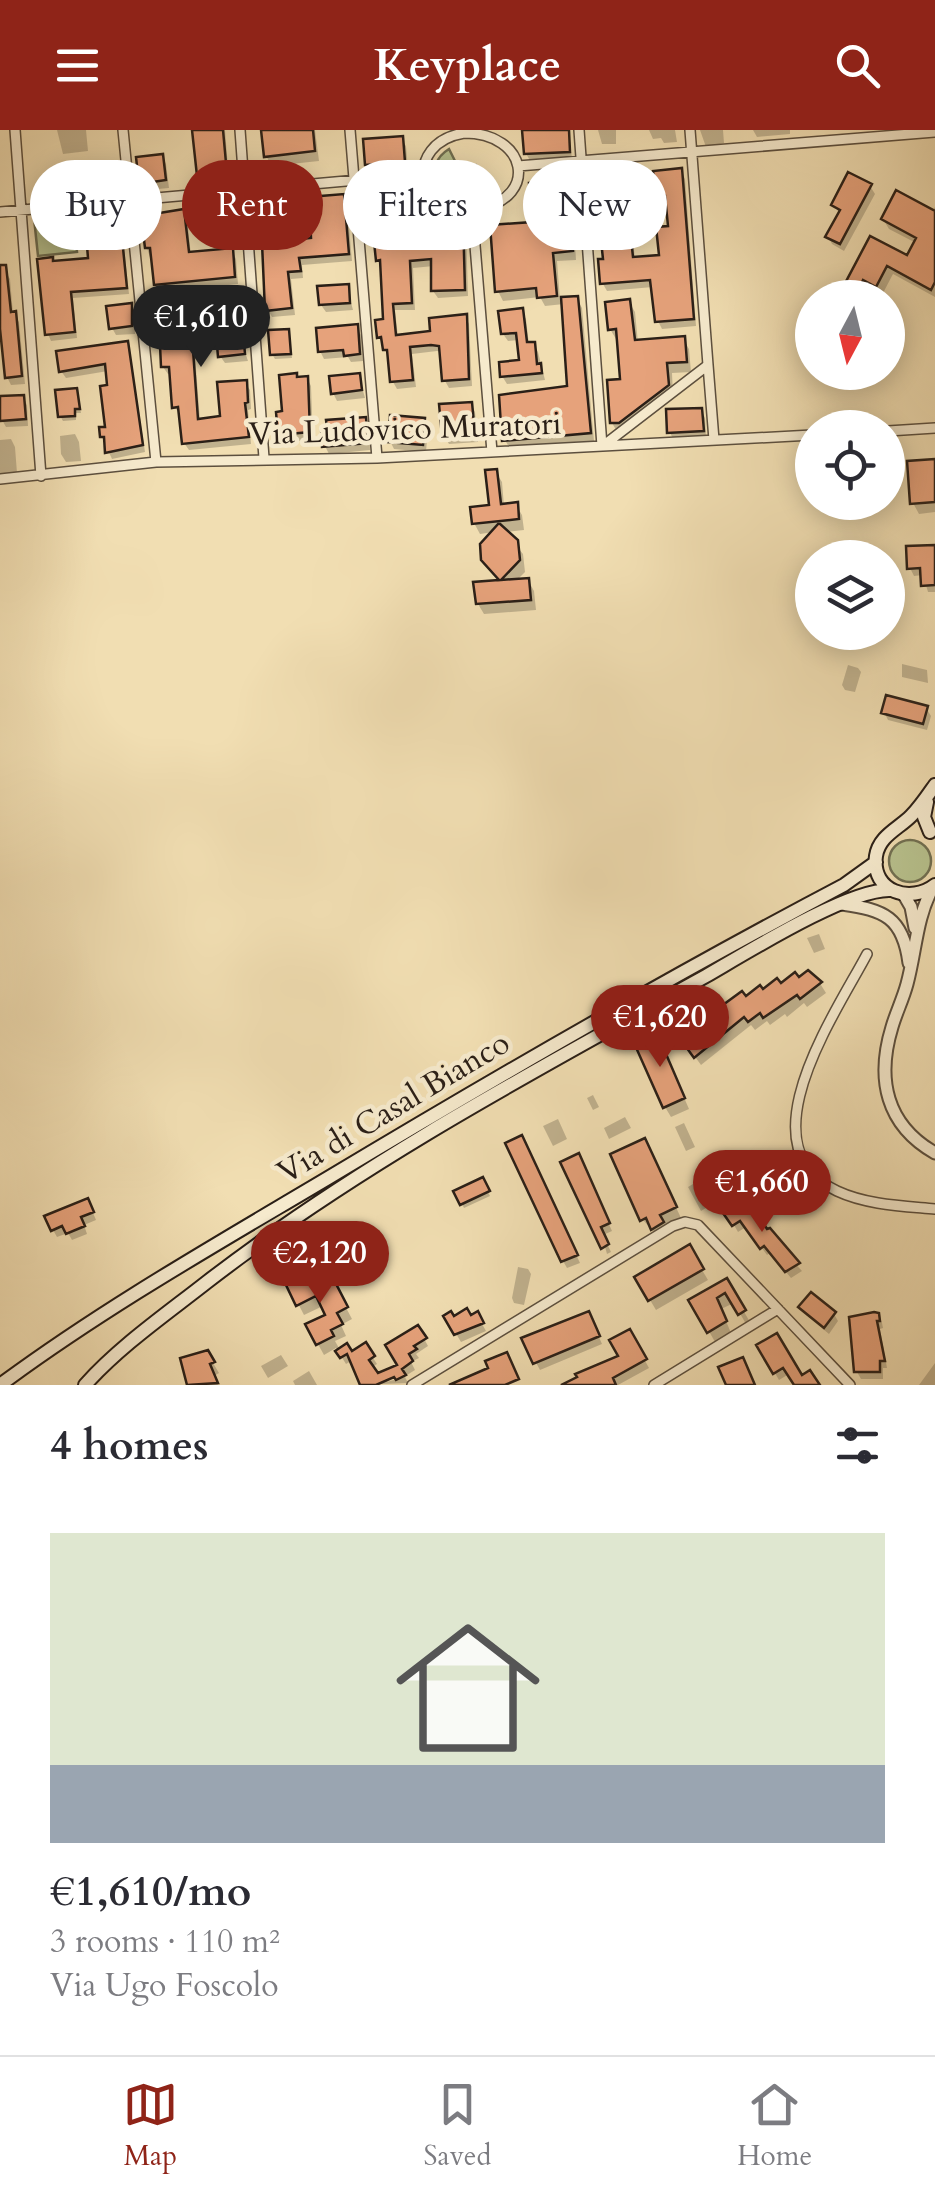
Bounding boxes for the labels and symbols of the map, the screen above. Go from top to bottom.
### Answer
north arrow [795,280,905,390]
pin: €1,610 [120,285,282,370]
street label: Via Ludovico Muratori [248,402,562,456]
pin: €1,620 [579,985,741,1070]
street label: Via di Casal Bianco [269,1021,518,1195]
pin: €1,660 [681,1150,843,1235]
pin: €2,120 [239,1221,401,1306]

